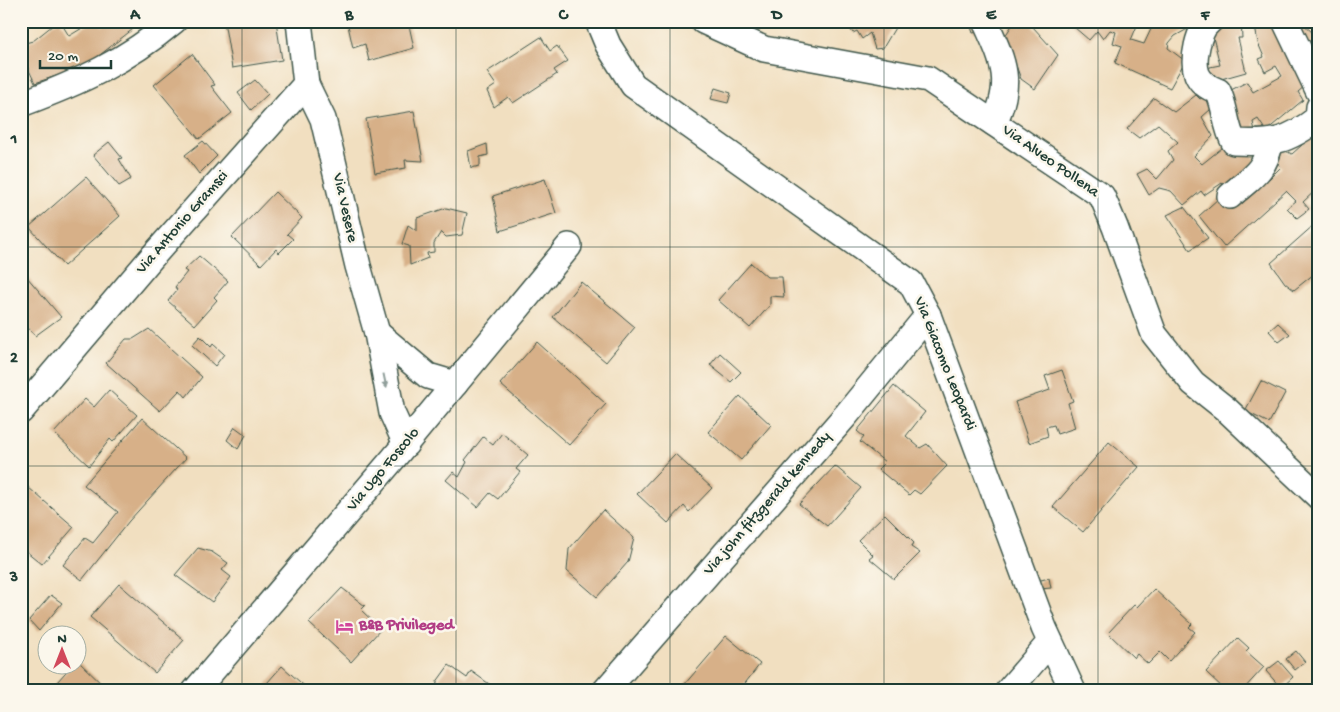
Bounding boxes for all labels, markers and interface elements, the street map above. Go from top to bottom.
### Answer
text: A [129,7,141,26]
text: B [344,7,354,26]
text: C [558,7,569,26]
text: D [770,7,783,26]
text: E [986,7,997,26]
text: F [1200,7,1211,26]
scale bar [40,38,111,70]
text: 20 m [48,48,78,66]
street label: Via Alveo Pollena [997,121,1103,203]
text: 1 [10,131,17,150]
street label: Via Antonio Gramsci [132,167,233,279]
street label: Via Vesere [327,171,361,245]
street label: Via Giacomo Leopardi [908,294,979,434]
text: 2 [10,350,18,369]
one-way arrow [381,374,389,389]
street label: Via Ugo Foscolo [343,424,425,516]
street label: Via john fitzgerald kennedy [700,428,836,581]
text: 3 [9,569,18,588]
hotel icon: B&B Privileged [335,616,355,636]
place label: B&B Privileged [358,617,455,636]
north arrow [38,624,88,674]
text: N [57,631,67,648]

